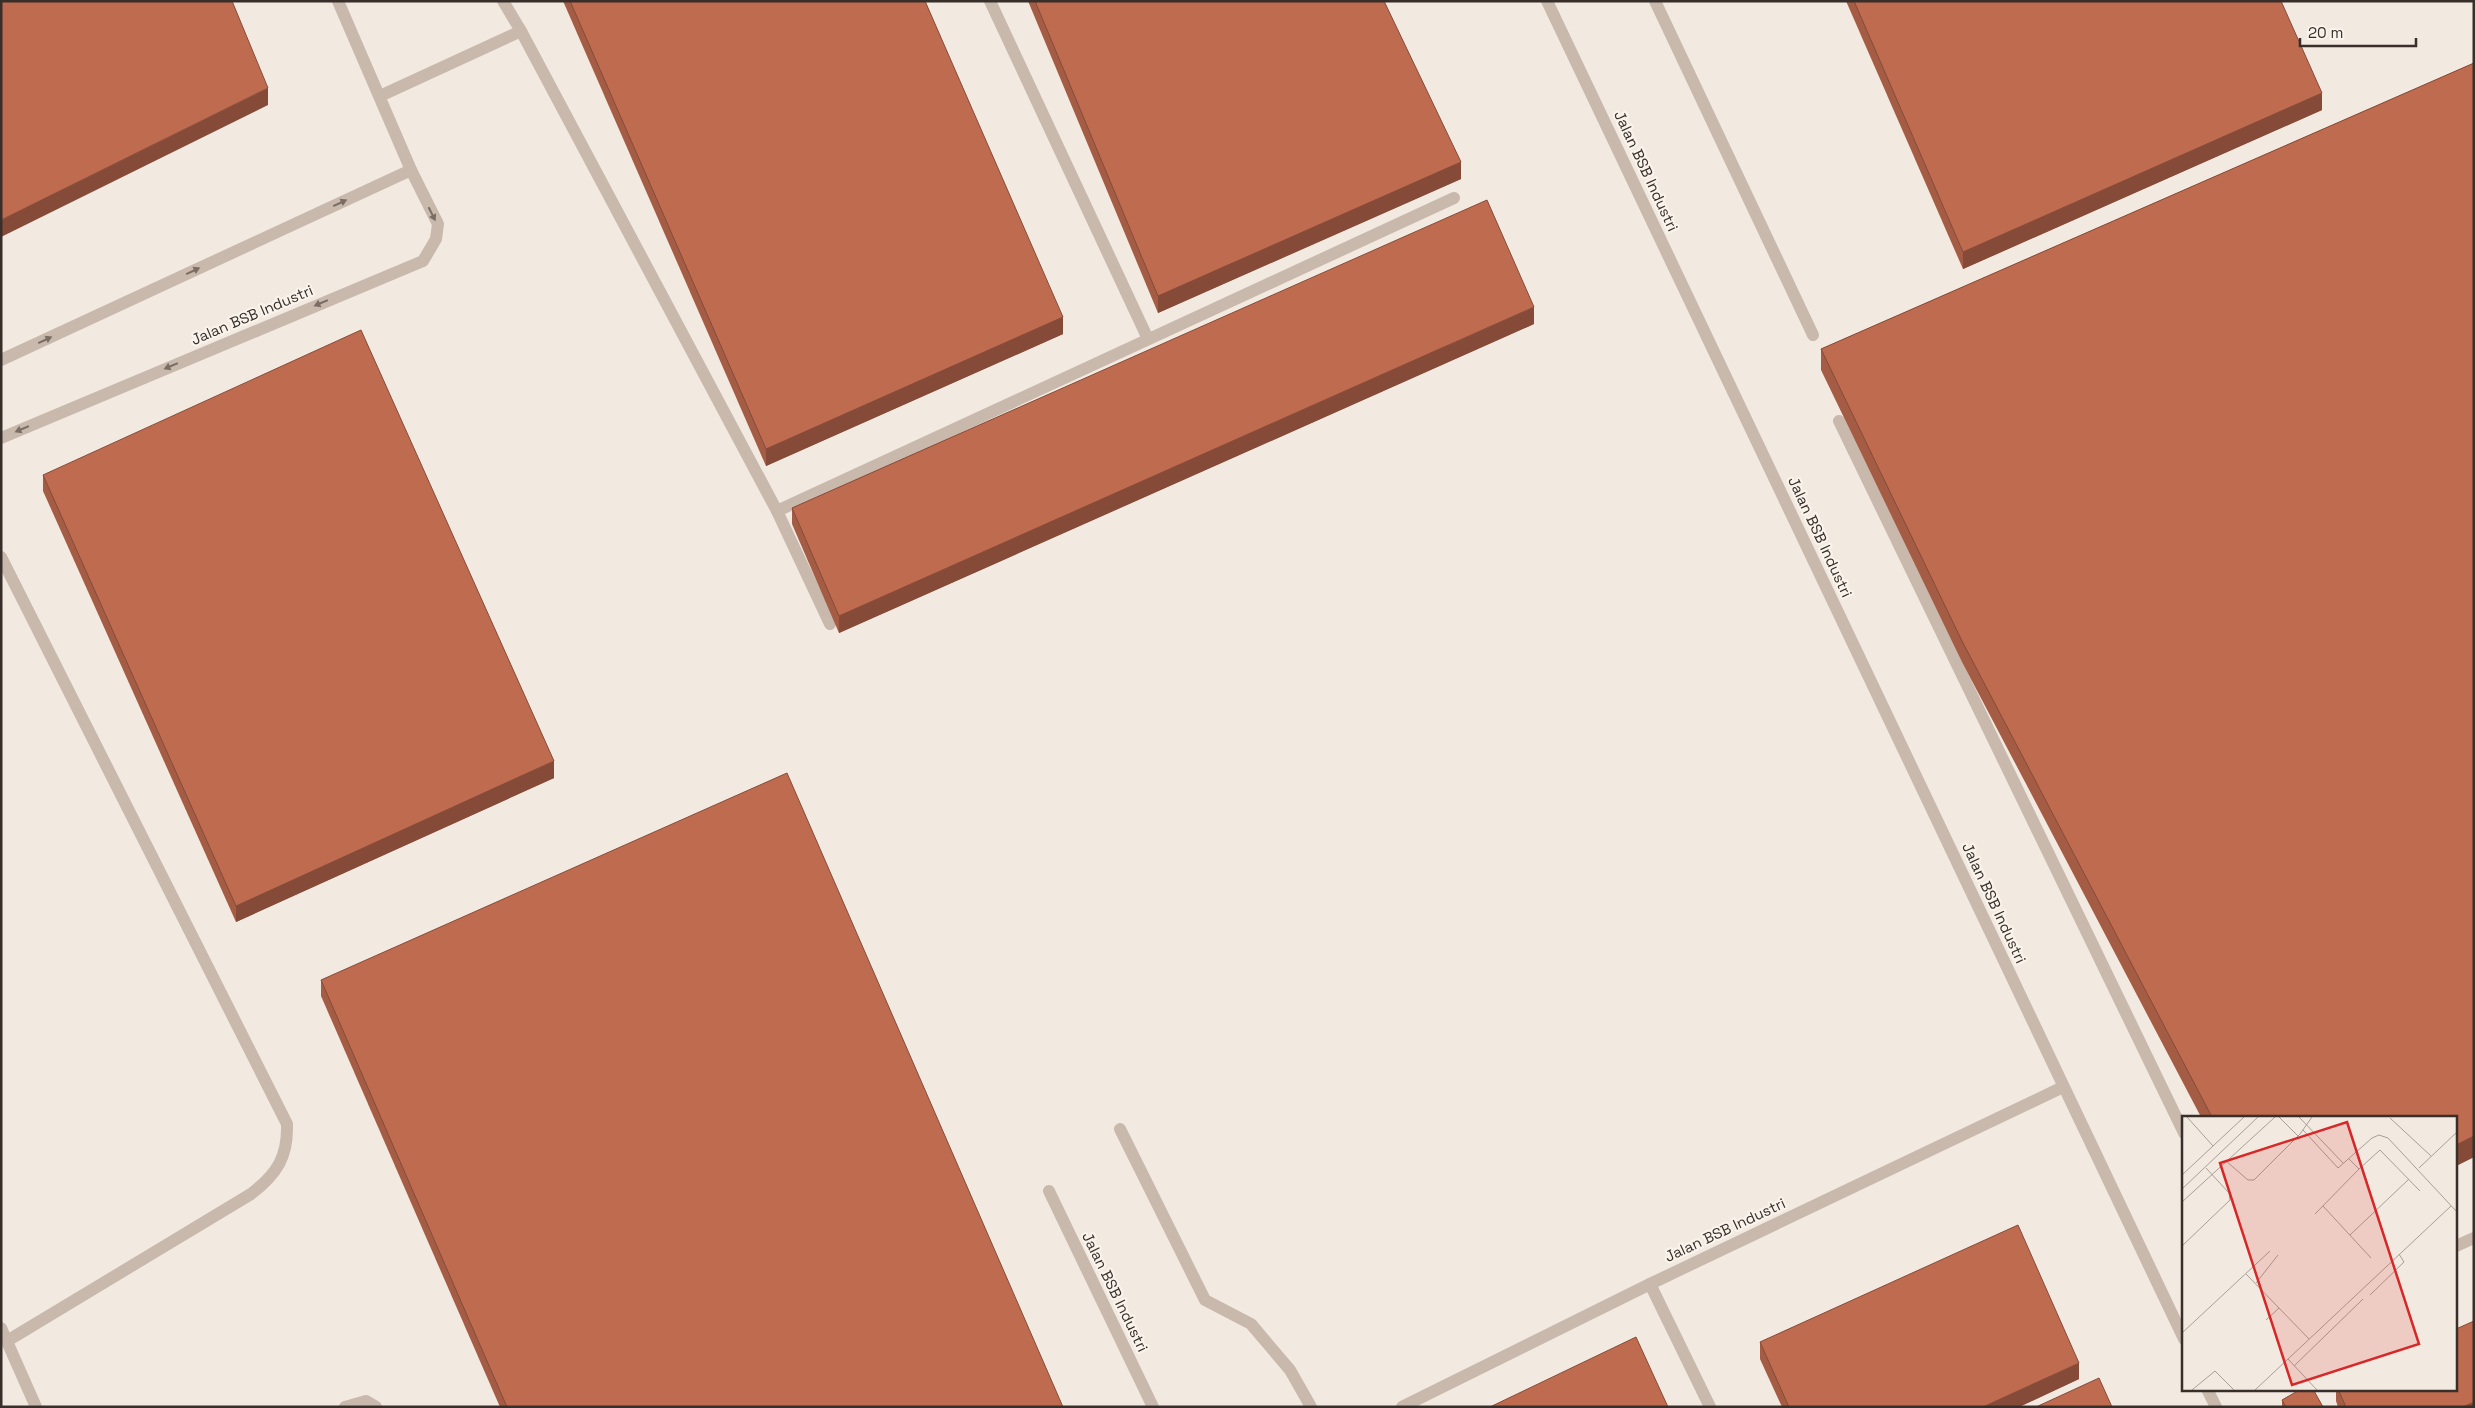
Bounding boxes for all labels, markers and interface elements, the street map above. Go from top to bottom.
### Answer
scale bar [2300,15,2416,47]
text: 20 m [2308,23,2343,42]
street label: Jalan BSB Industri [1610,107,1683,234]
one-way arrow [333,199,347,207]
one-way arrow [428,207,436,221]
one-way arrow [186,267,200,275]
street label: Jalan BSB Industri [188,280,316,349]
one-way arrow [314,300,328,308]
one-way arrow [38,335,53,344]
one-way arrow [164,363,178,371]
one-way arrow [15,426,29,434]
street label: Jalan BSB Industri [1784,473,1857,600]
street label: Jalan BSB Industri [1958,839,2031,966]
inset map [2182,1116,2458,1390]
street label: Jalan BSB Industri [1661,1193,1788,1266]
street label: Jalan BSB Industri [1078,1229,1153,1355]

